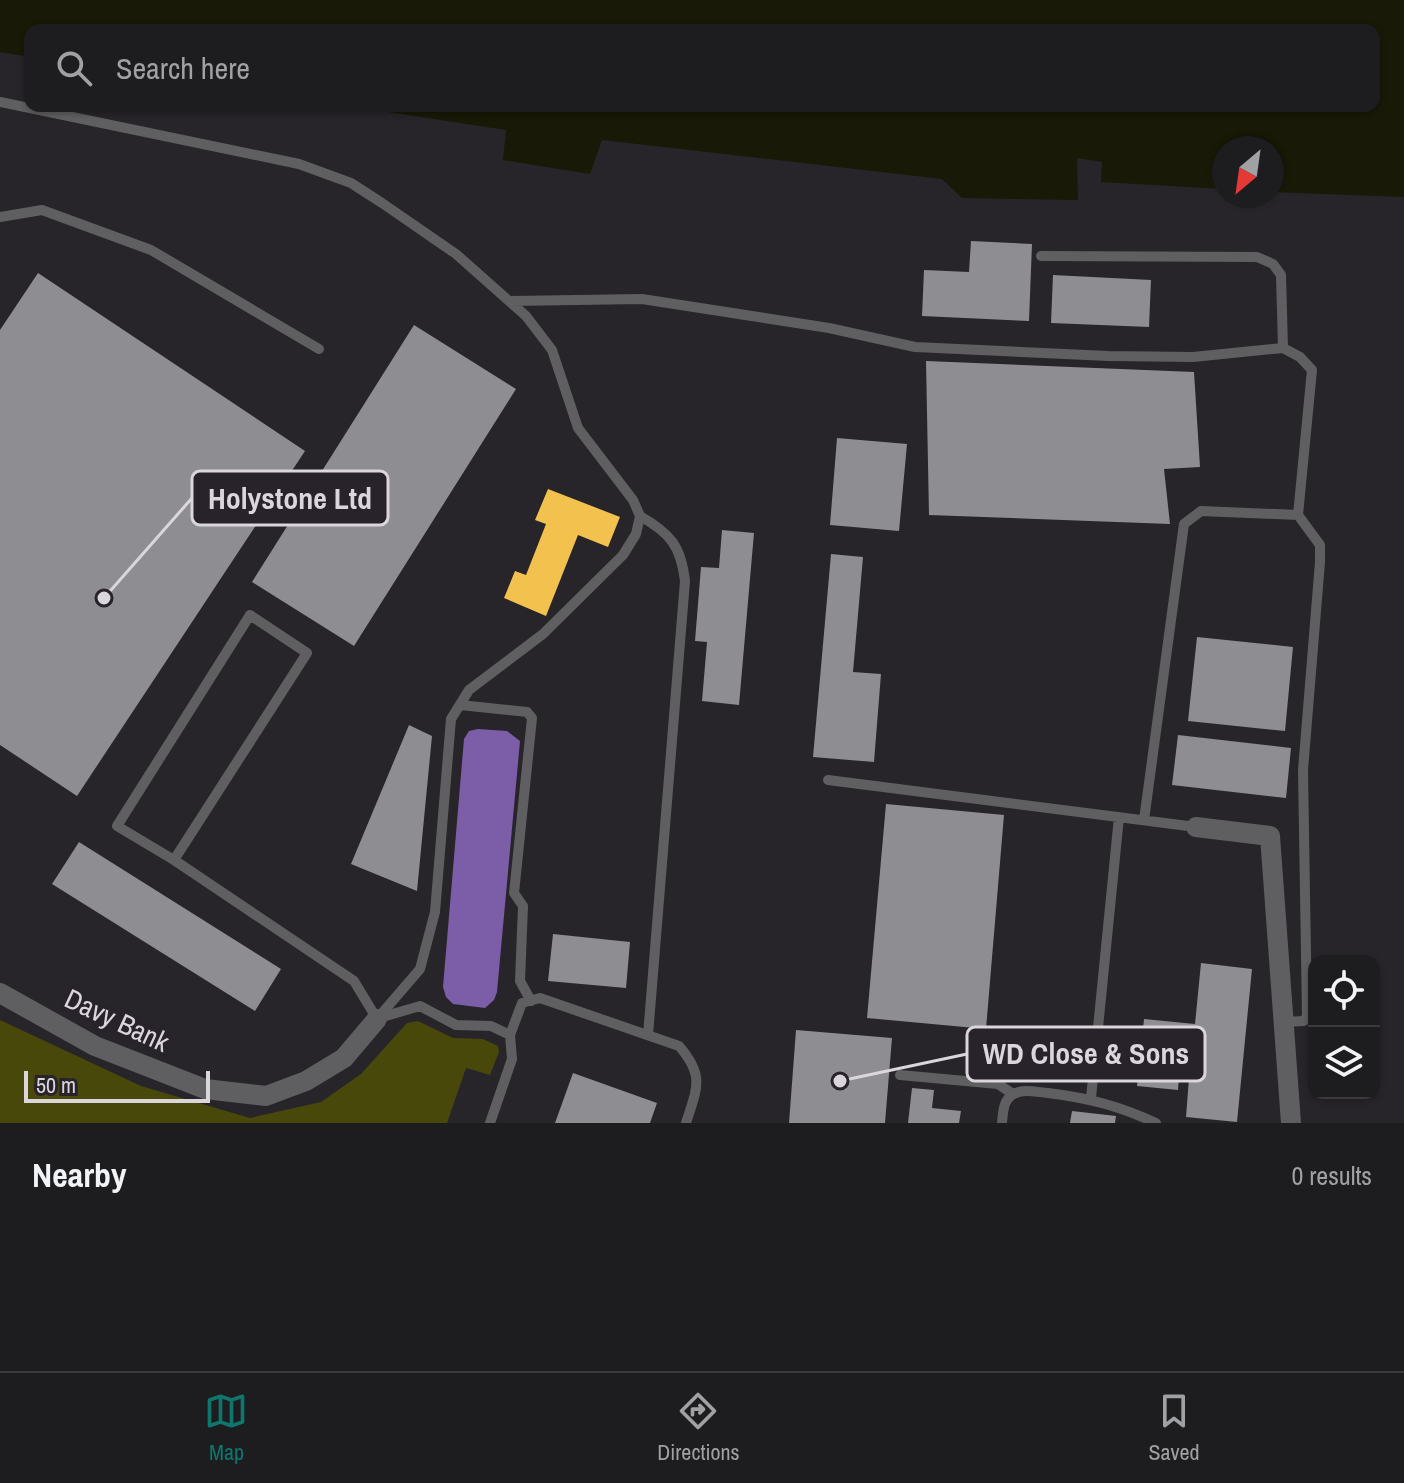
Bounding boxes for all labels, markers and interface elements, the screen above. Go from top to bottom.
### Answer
search box [24,24,1380,112]
icon: search [52,46,96,90]
text: Search here [116,48,250,88]
north arrow [1212,136,1284,208]
callout: Holystone Ltd [192,471,388,525]
text: Holystone Ltd [208,478,372,518]
map controls [1308,955,1380,1099]
button: locate [1308,955,1380,1027]
street label: Davy Bank [59,979,176,1061]
callout: WD Close & Sons [967,1027,1205,1081]
button: layers [1308,1027,1380,1099]
text: WD Close & Sons [983,1033,1189,1073]
scale bar [24,1067,210,1103]
text: 50 m [36,1070,76,1100]
text: Nearby [32,1152,127,1198]
text: 0 results [1291,1158,1372,1193]
tab: Map [204,1389,248,1467]
tab: Directions [657,1389,740,1467]
tab: Saved [1148,1389,1200,1467]

